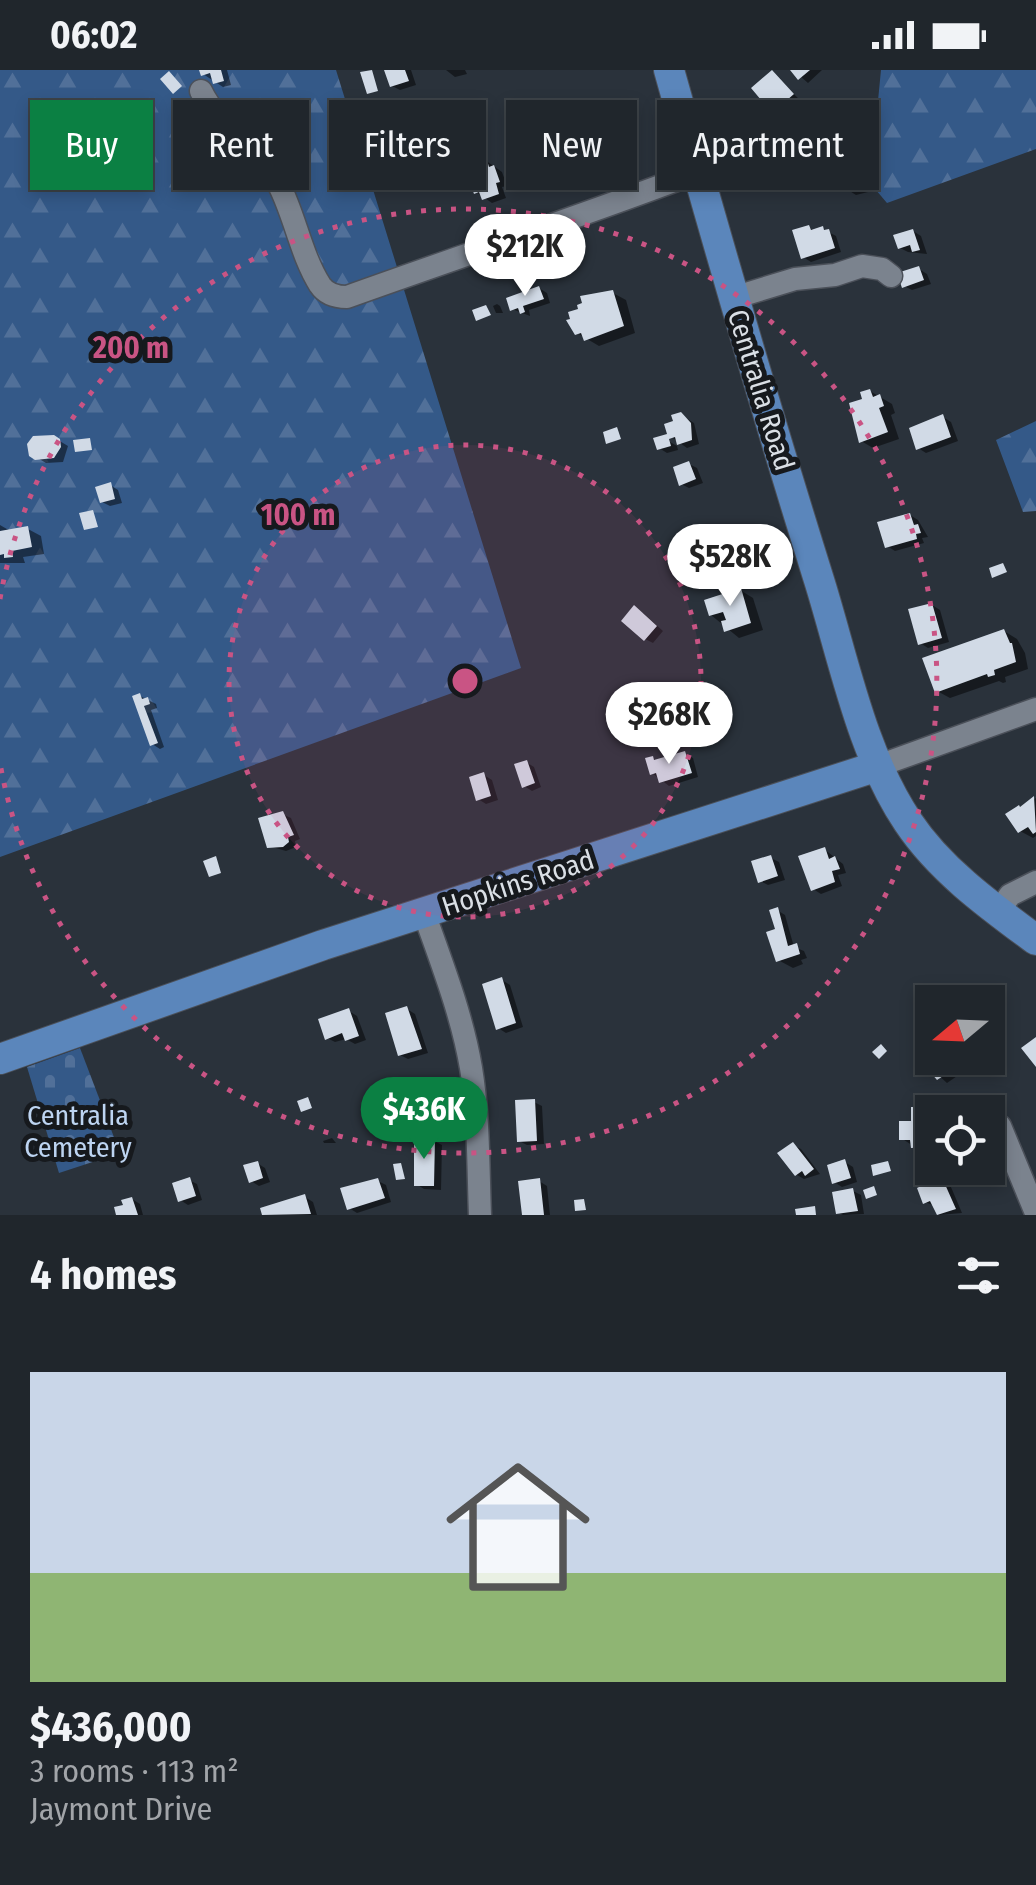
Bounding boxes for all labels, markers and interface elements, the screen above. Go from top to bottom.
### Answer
text: 06:02 [50,12,137,58]
chip: Buy [30,100,153,190]
chip: Rent [173,100,309,190]
chip: Filters [329,100,486,190]
chip: New [506,100,637,190]
chip: Apartment [657,100,879,190]
pin: $212K [455,214,595,299]
text: $212K [487,227,563,265]
street label: Centralia Road [721,306,801,474]
text: 200 m [92,330,169,366]
text: 100 m [261,497,335,533]
pin: $528K [660,524,800,609]
text: $528K [689,537,771,575]
centre of rings [447,663,483,699]
pin: $268K [599,682,739,767]
text: $268K [628,695,710,733]
street label: Hopkins Road [438,843,598,923]
north arrow [915,985,1005,1075]
map controls [915,985,1005,1185]
pin: $436K [354,1077,494,1162]
text: $436K [383,1090,465,1128]
button: locate [915,1095,1005,1185]
park label: Centralia Cemetery [24,1099,132,1164]
icon: filters [951,1248,1006,1303]
text: 4 homes [30,1250,177,1300]
icon: home [428,1437,608,1617]
text: $436,000 [30,1702,192,1752]
text: 3 rooms · 113 m² [30,1752,238,1790]
text: Jaymont Drive [30,1790,212,1828]

